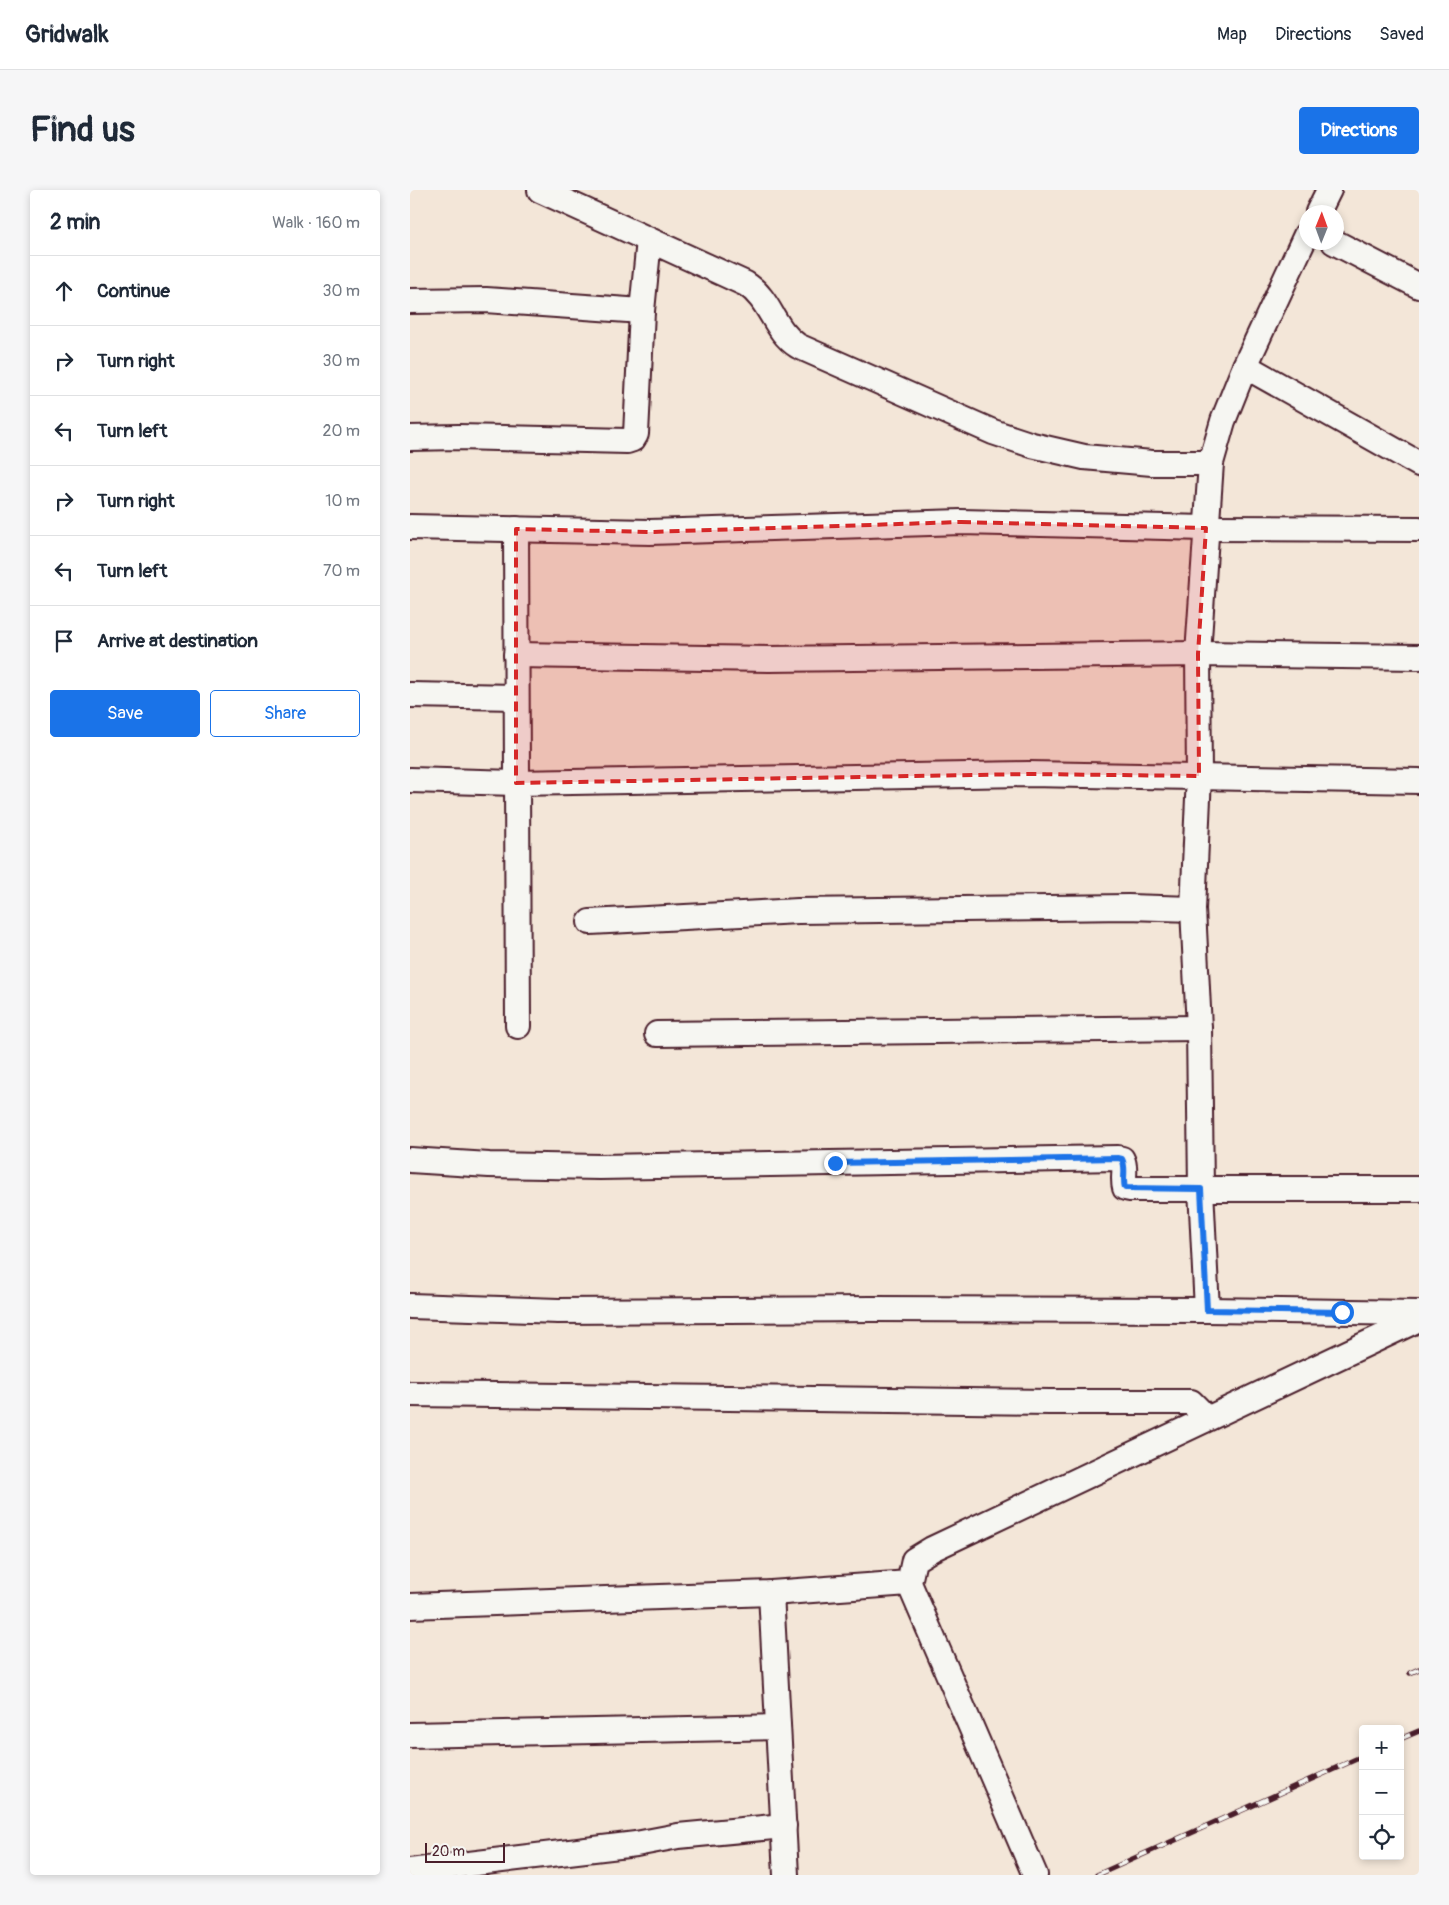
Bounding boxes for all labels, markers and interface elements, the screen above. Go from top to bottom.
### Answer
text: Gridwalk [25,20,109,49]
text: Map [1217,23,1247,46]
text: Directions [1275,23,1351,46]
text: Saved [1379,23,1424,46]
button: Directions [1299,107,1419,154]
text: Find us [30,108,135,152]
north arrow [1299,205,1344,250]
text: 2 min [50,209,100,236]
text: Walk · 160 m [272,213,360,233]
icon: ahead [50,277,78,305]
text: Continue [97,279,170,303]
text: 30 m [322,281,360,301]
icon: right [50,347,78,375]
text: Turn right [97,349,175,373]
text: 30 m [322,351,360,371]
icon: left [50,417,78,445]
text: Turn left [97,419,167,443]
text: 20 m [322,421,360,441]
icon: right [50,487,78,515]
text: Turn right [97,489,175,513]
text: 10 m [325,491,360,511]
icon: left [50,557,78,585]
text: Turn left [97,559,167,583]
text: 70 m [323,561,360,581]
icon: arrive [50,627,78,655]
text: Arrive at destination [97,629,258,653]
button: Save [50,690,200,737]
button: Share [210,690,360,737]
route end [824,1152,847,1175]
route start [1331,1301,1354,1324]
map controls [1359,1725,1404,1860]
button: + [1359,1725,1404,1770]
button: − [1359,1770,1404,1815]
button: locate [1359,1815,1404,1860]
scale bar [425,1840,505,1863]
text: 20 m [432,1843,465,1860]

